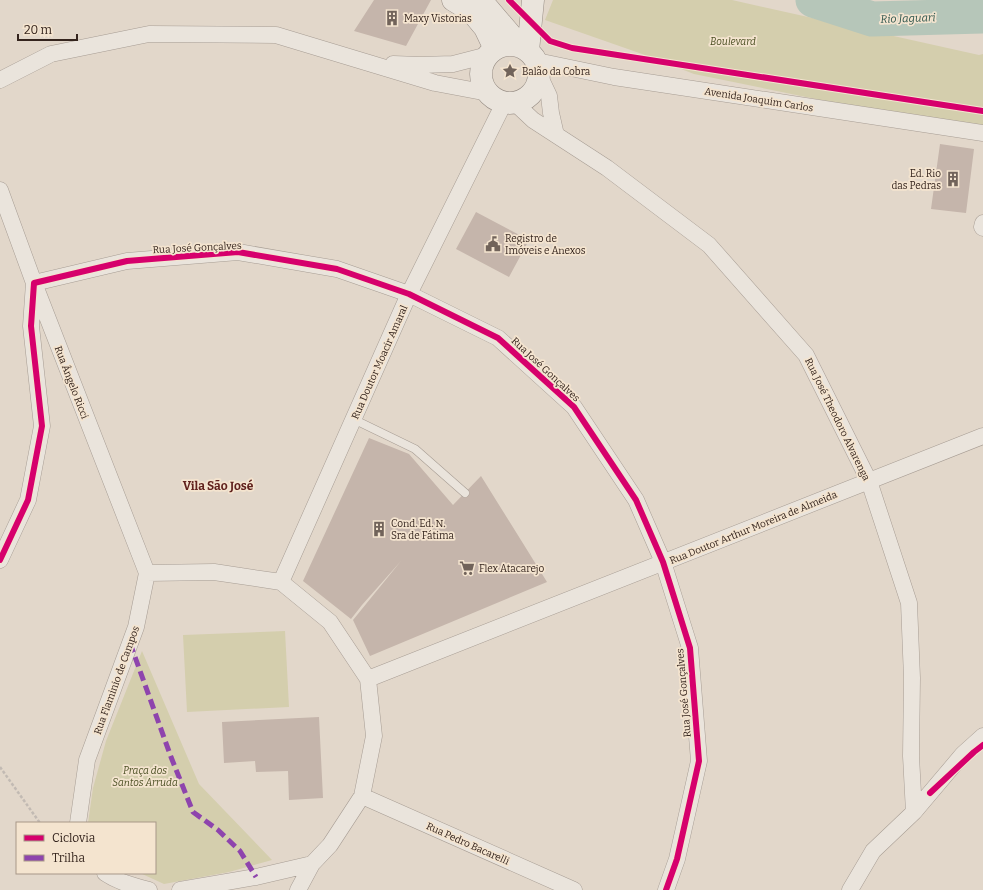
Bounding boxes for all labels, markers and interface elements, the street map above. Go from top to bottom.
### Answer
building icon: Maxy Vistorias [383,9,401,27]
water label: Rio Jaguari [880,11,936,26]
place label: Maxy Vistorias [404,13,472,25]
scale bar [18,16,77,42]
text: 20 m [24,23,53,37]
park label: Boulevard [710,36,756,48]
place icon: Balão da Cobra [501,62,519,80]
place label: Balão da Cobra [522,66,591,78]
street label: Avenida Joaquim Carlos [704,85,814,115]
place label: Ed. Rio das Pedras [891,168,941,192]
building icon: Ed. Rio das Pedras [944,170,962,188]
place label: Registro de Imóveis e Anexos [505,233,586,257]
public building icon: Registro de Imóveis e Anexos [484,235,502,253]
street label: Rua José Gonçalves [152,240,242,256]
street label: Rua Doutor Moacir Amaral [349,303,411,421]
street label: Rua José Gonçalves [509,335,582,405]
street label: Rua Ângelo Ricci [52,343,92,421]
street label: Rua José Theodoro Alvarenga [802,356,872,483]
district label: Vila São José [183,479,254,493]
street label: Rua Doutor Arthur Moreira de Almeida [668,489,839,567]
place label: Cond. Ed. N. Sra de Fátima [391,518,455,542]
building icon: Cond. Ed. N. Sra de Fátima [370,520,388,538]
supermarket icon: Flex Atacarejo [458,559,476,577]
place label: Flex Atacarejo [479,563,544,575]
street label: Rua Flaminio de Campos [92,624,142,736]
street label: Rua José Gonçalves [674,648,694,738]
park label: Praça dos Santos Arruda [112,765,178,789]
street label: Rua Pedro Bacarelli [424,820,511,868]
legend [16,822,156,874]
text: Ciclovia [52,831,96,845]
text: Trilha [52,851,85,865]

